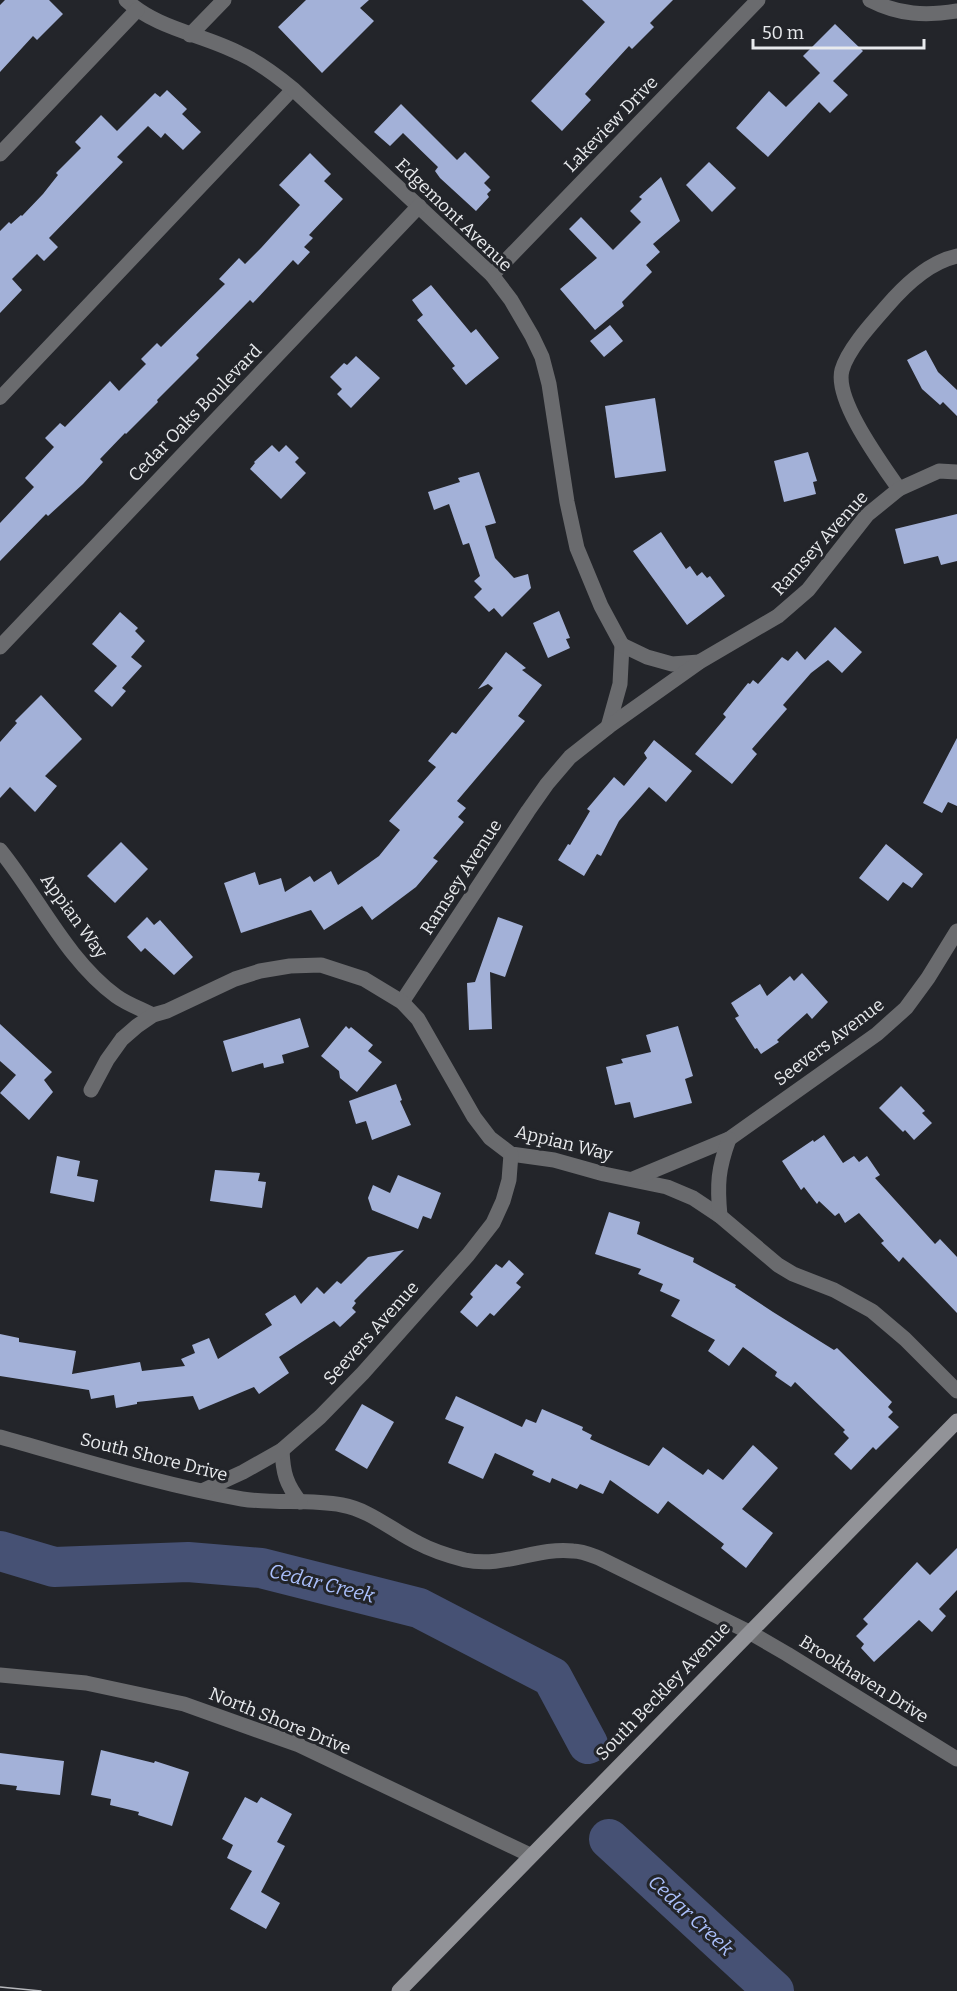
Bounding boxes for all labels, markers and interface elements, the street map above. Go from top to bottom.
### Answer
scale bar [753,12,924,50]
text: 50 m [762,22,804,44]
street label: Lakeview Drive [560,71,662,177]
street label: Edgemont Avenue [391,154,517,276]
street label: Cedar Oaks Boulevard [124,340,266,486]
street label: Ramsey Avenue [767,486,873,600]
street label: Ramsey Avenue [416,815,506,939]
street label: Appian Way [36,869,112,963]
street label: Seevers Avenue [770,993,888,1091]
street label: Appian Way [513,1120,615,1166]
street label: Seevers Avenue [319,1277,423,1389]
street label: South Shore Drive [78,1428,230,1486]
water label: Cedar Creek [267,1558,377,1608]
street label: South Beckley Avenue [591,1617,735,1765]
street label: Brookhaven Drive [795,1630,933,1728]
street label: North Shore Drive [206,1683,354,1759]
water label: Cedar Creek [643,1869,739,1961]

